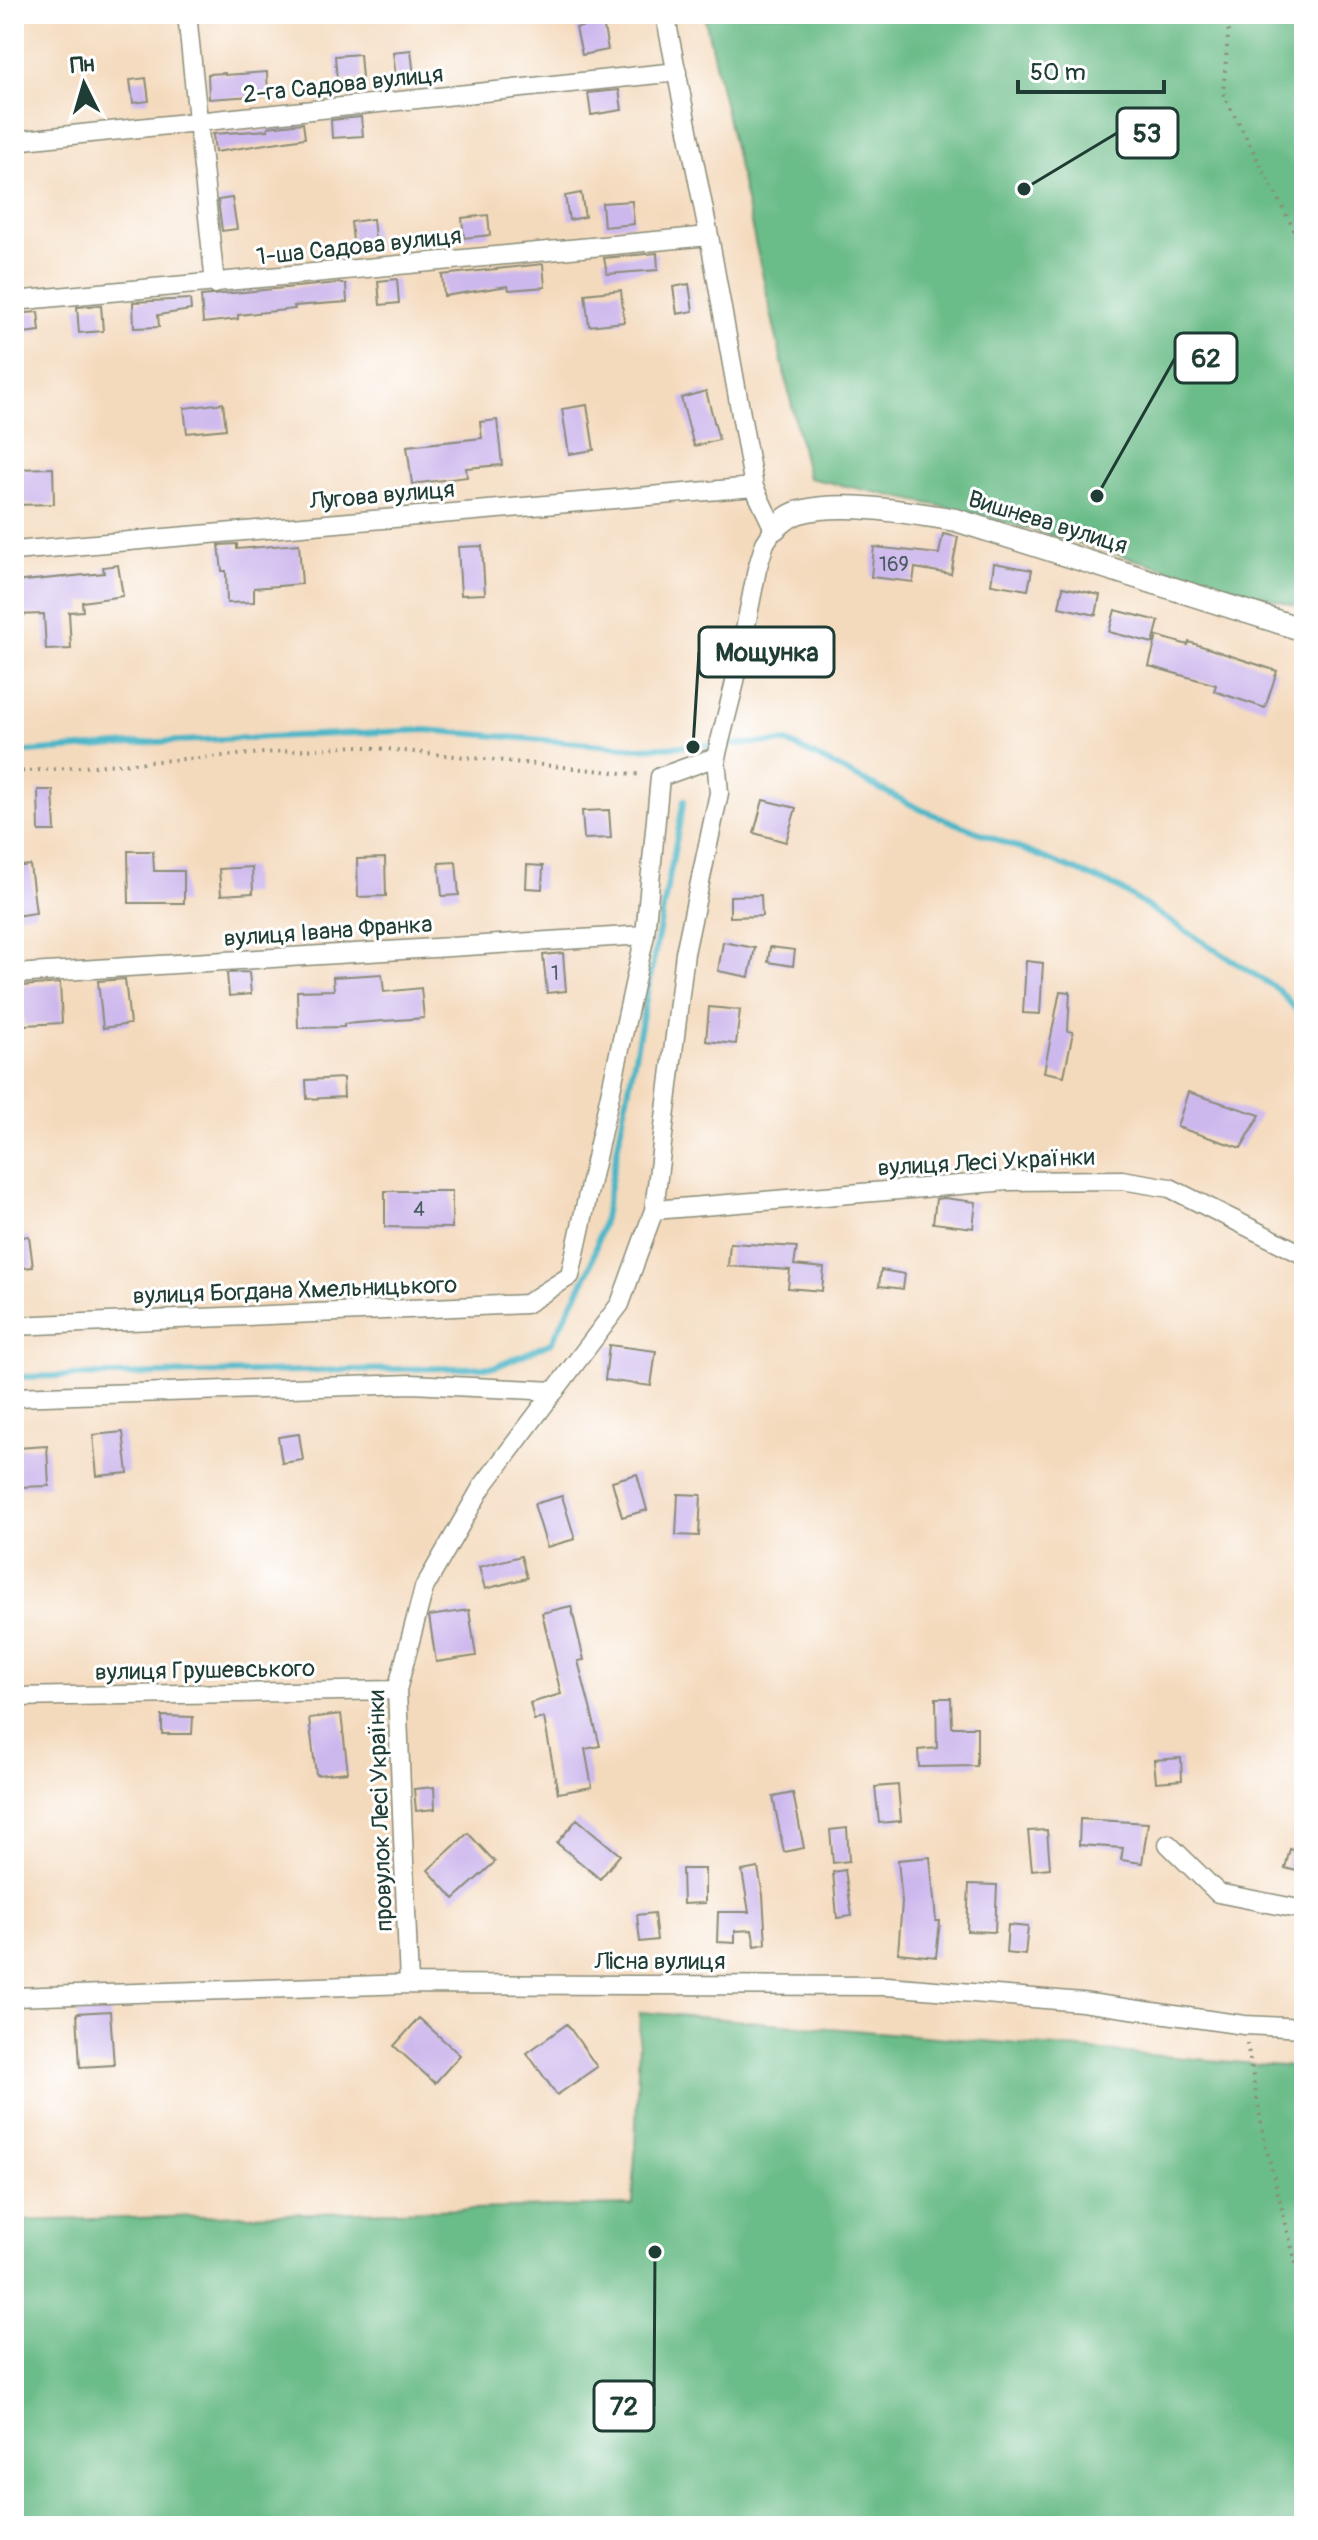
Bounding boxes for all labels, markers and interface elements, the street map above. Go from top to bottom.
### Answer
north arrow [44,44,124,124]
scale bar [1018,44,1164,94]
text: Пн [69,50,96,80]
text: 50 m [1030,58,1086,87]
street label: 2-га Садова вулиця [241,60,445,109]
callout: 53 [1117,108,1178,158]
text: 53 [1133,118,1161,150]
street label: 1-ша Садова вулиця [255,221,463,272]
callout: 62 [1175,333,1237,383]
text: 62 [1191,343,1221,375]
street label: Лугова вулиця [307,475,456,516]
street label: Вишнева вулиця [965,485,1131,560]
house number: 169 [879,552,909,577]
callout: Мощунка [699,627,834,677]
text: Мощунка [715,637,819,669]
street label: вулиця Івана Франка [223,910,433,953]
house number: 1 [551,961,559,986]
street label: вулиця Лесі Українки [877,1142,1096,1183]
house number: 4 [413,1197,425,1222]
street label: вулиця Богдана Хмельницького [132,1270,458,1311]
street label: вулиця Грушевського [95,1654,315,1687]
street label: провулок Лесі Українки [362,1689,399,1932]
street label: Лісна вулиця [594,1947,725,1976]
callout: 72 [594,2381,654,2431]
text: 72 [610,2391,638,2423]

